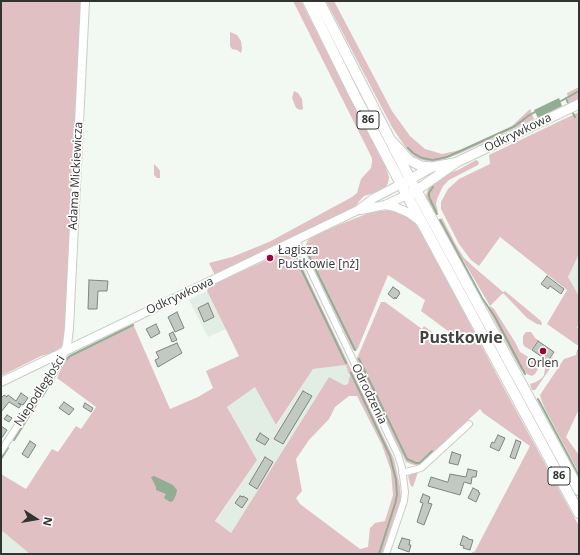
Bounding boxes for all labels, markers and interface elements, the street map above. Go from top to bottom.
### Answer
road number: 86 [357,111,379,129]
street label: Odkrywkowa [482,111,554,155]
street label: Adama Mickiewicza [66,121,86,231]
place label: Łagisza Pustkowie [nż] [278,244,359,272]
marker: Łagisza Pustkowie [nż] [265,253,275,263]
street label: Odkrywkowa [144,274,216,318]
district label: Pustkowie [419,328,503,348]
marker: Orlen [538,346,548,356]
street label: Niepodległości [12,353,68,429]
place label: Orlen [527,357,559,371]
street label: Odrodzenia [348,361,390,427]
road number: 86 [548,467,570,485]
north arrow [16,499,56,539]
text: N [40,516,56,528]

